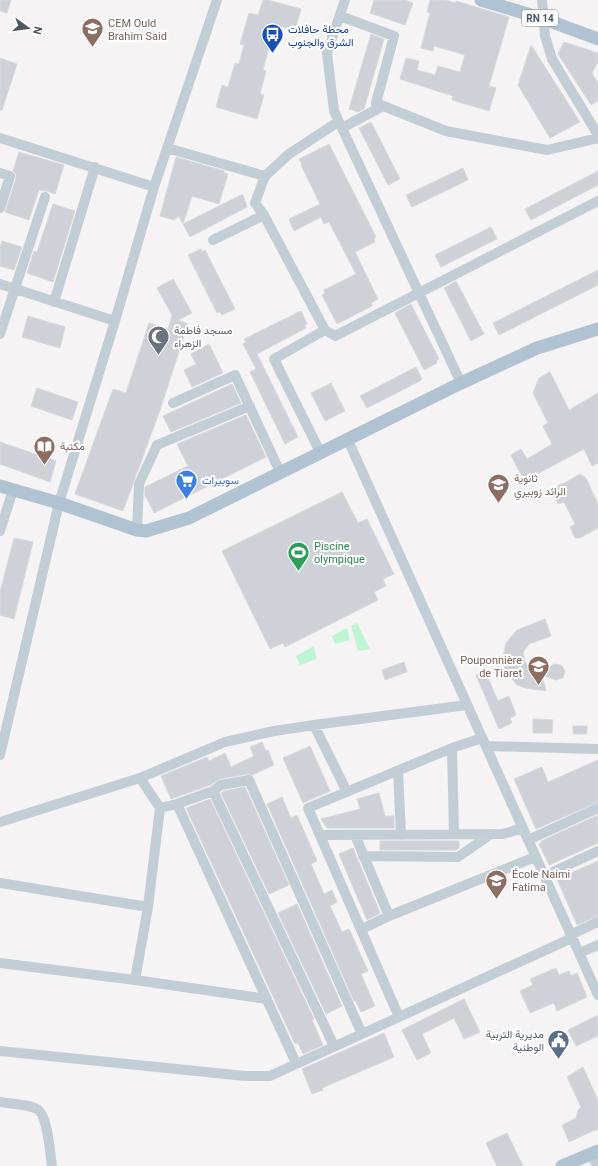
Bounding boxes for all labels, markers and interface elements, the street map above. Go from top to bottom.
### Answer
north arrow [8,8,48,48]
road number: RN 14 [522,10,558,26]
school or university icon: CEM Ould Brahim Said [79,16,105,49]
place label: CEM Ould Brahim Said [108,17,167,43]
bus stop icon: محطة حافلات الشرق والجنوب [259,22,285,55]
place label: محطة حافلات الشرق والجنوب [288,23,354,49]
text: N [30,25,44,36]
mosque icon: مسجد فاطمة الزهراء [145,323,171,356]
place label: مسجد فاطمة الزهراء [174,324,232,350]
library icon: مكتبة [32,433,58,466]
place label: مكتبة [60,440,85,453]
supermarket icon: سوبيرات [174,467,200,500]
school or university icon: ثانوية الرائد زوبيري [485,471,511,504]
place label: ثانوية الرائد زوبيري [514,472,566,501]
place label: سوبيرات [202,474,239,487]
sports icon: Piscine olympique [285,539,311,572]
place label: Piscine olympique [314,540,365,566]
school or university icon: Pouponnière de Tiaret [525,653,551,686]
place label: Pouponnière de Tiaret [460,654,522,680]
school or university icon: École Naimi Fatima [484,867,510,900]
place label: École Naimi Fatima [512,868,570,894]
public building icon: مديرية التربية الوطنية [546,1027,572,1060]
place label: مديرية التربية الوطنية [486,1028,544,1054]

